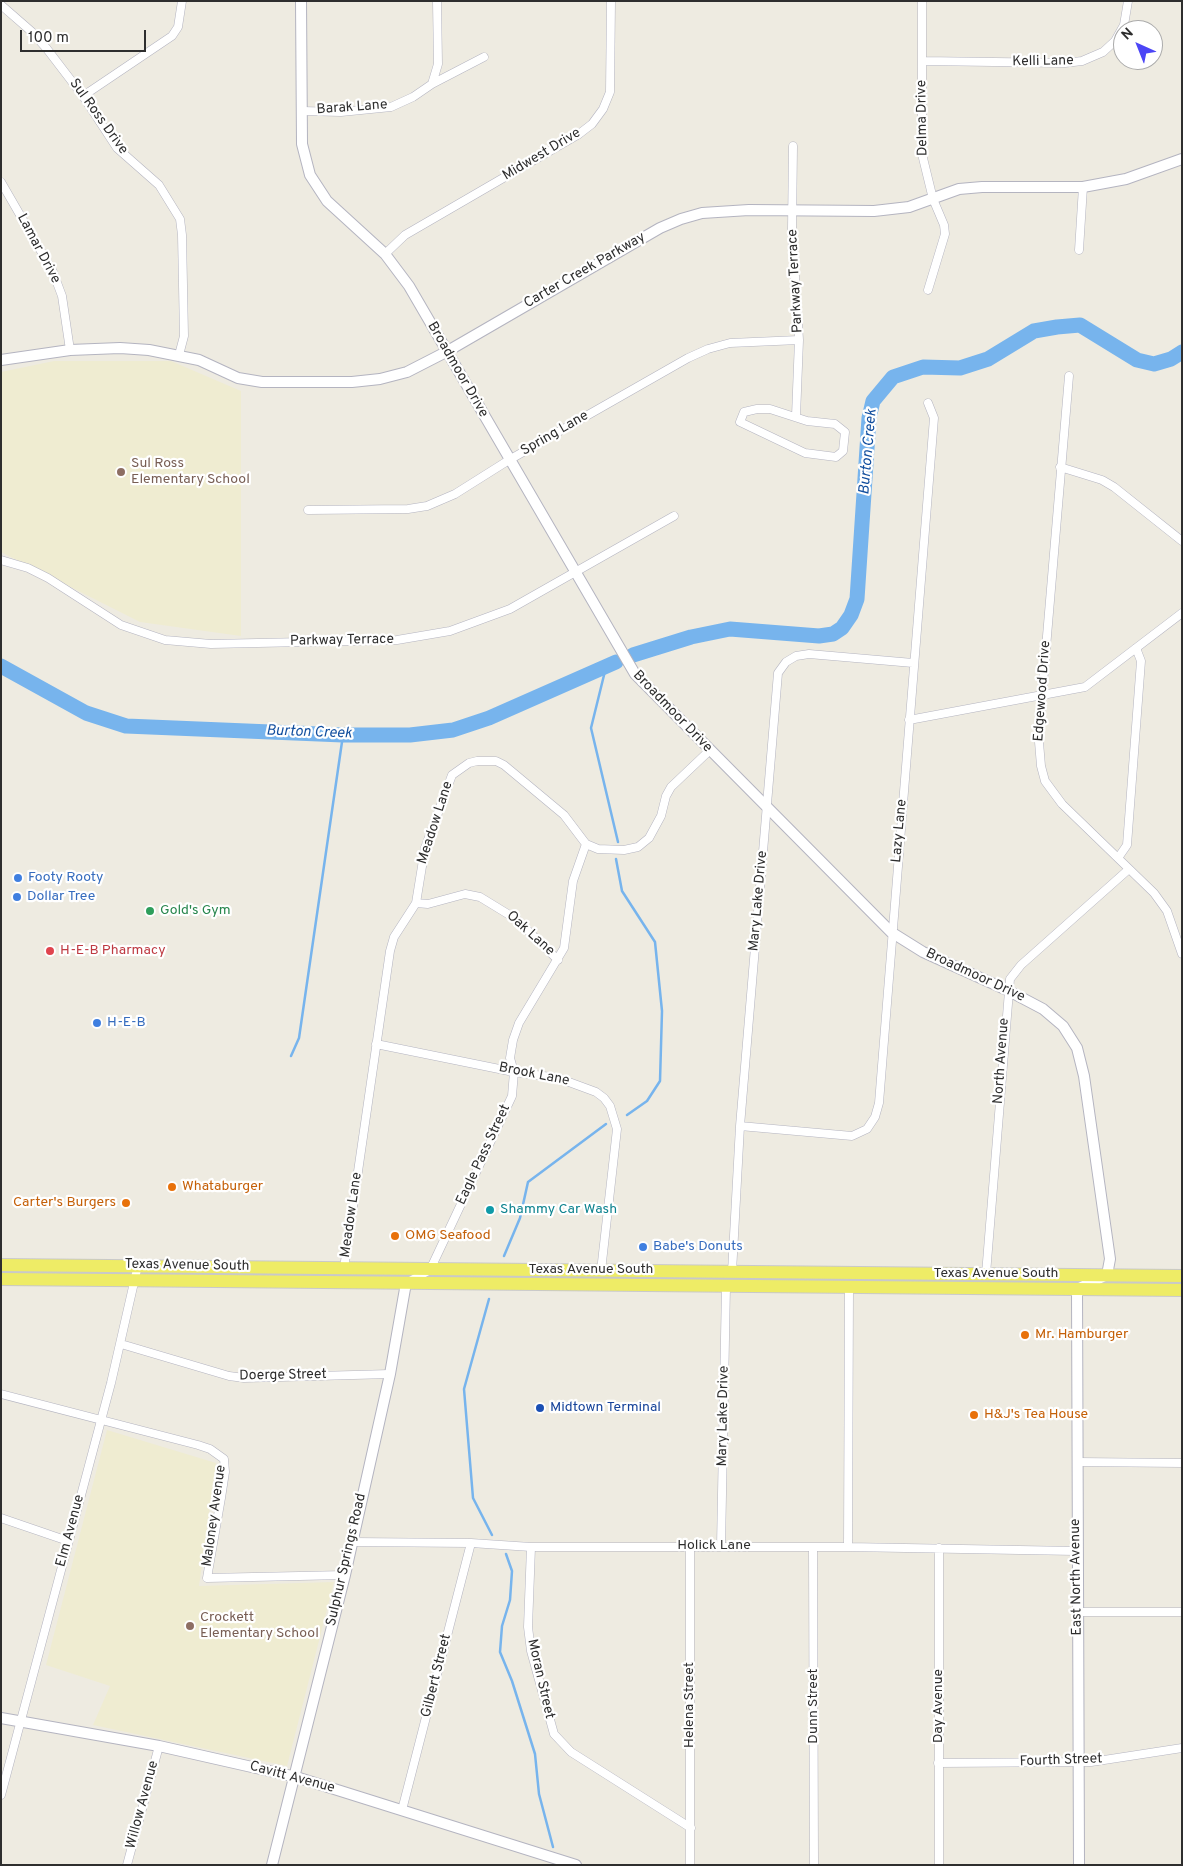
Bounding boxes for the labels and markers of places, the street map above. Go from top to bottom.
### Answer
place label: Sul Ross Elementary School [131,456,250,488]
marker: Sul Ross Elementary School [115,466,127,478]
place label: Footy Rooty [28,870,103,886]
marker: Footy Rooty [12,872,24,884]
place label: Dollar Tree [27,889,95,905]
marker: Dollar Tree [11,891,23,903]
place label: Gold's Gym [160,903,231,919]
marker: Gold's Gym [144,905,156,917]
place label: H-E-B Pharmacy [60,943,166,959]
marker: H-E-B Pharmacy [44,945,56,957]
place label: H-E-B [107,1015,146,1031]
marker: H-E-B [91,1017,103,1029]
place label: Whataburger [182,1179,263,1195]
marker: Whataburger [166,1181,178,1193]
place label: Carter's Burgers [13,1195,116,1211]
marker: Carter's Burgers [120,1197,132,1209]
place label: Shammy Car Wash [500,1202,617,1218]
marker: Shammy Car Wash [484,1204,496,1216]
place label: OMG Seafood [405,1228,491,1244]
marker: OMG Seafood [389,1230,401,1242]
place label: Babe's Donuts [653,1239,743,1255]
marker: Babe's Donuts [637,1241,649,1253]
place label: Mr. Hamburger [1035,1327,1128,1343]
marker: Mr. Hamburger [1019,1329,1031,1341]
place label: Midtown Terminal [550,1400,661,1416]
marker: Midtown Terminal [534,1402,546,1414]
place label: H&J's Tea House [984,1407,1088,1423]
marker: H&J's Tea House [968,1409,980,1421]
place label: Crockett Elementary School [200,1610,319,1642]
marker: Crockett Elementary School [184,1620,196,1632]

